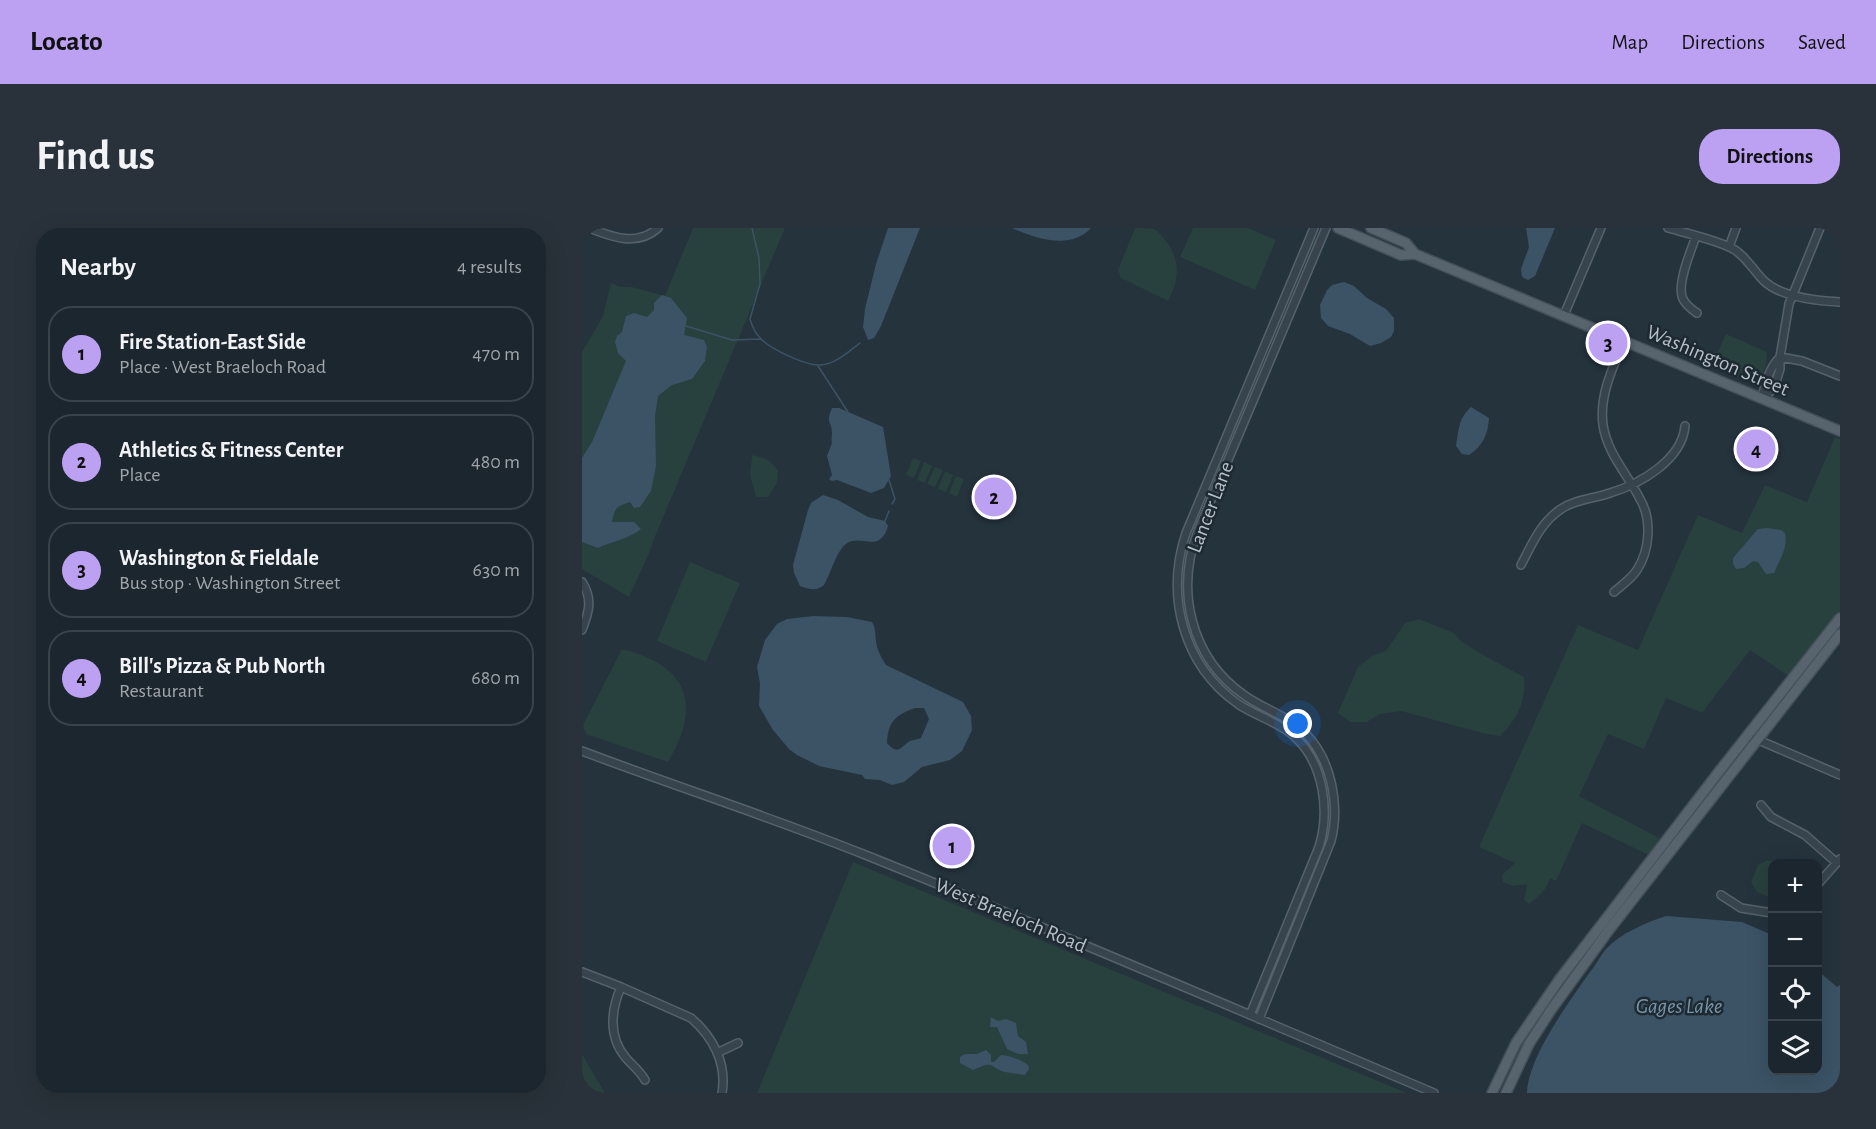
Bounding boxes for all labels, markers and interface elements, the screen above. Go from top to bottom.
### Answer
text: Locato [30,28,103,56]
text: Map [1612,32,1648,53]
text: Directions [1681,32,1765,53]
text: Saved [1798,32,1846,53]
button: Directions [1699,129,1840,184]
text: Find us [36,135,155,177]
text: Nearby [60,254,136,280]
text: 4 results [457,257,522,277]
pin: 3 [1588,320,1628,366]
street label: Washington Street [1644,321,1792,400]
text: Fire Station-East Side [119,331,306,353]
text: 1 [78,344,85,364]
text: 470 m [472,344,520,364]
text: Place · West Braeloch Road [119,357,326,377]
pin: 4 [1736,426,1776,472]
text: Athletics & Fitness Center [119,439,343,461]
text: 2 [77,452,86,472]
text: 480 m [471,452,520,472]
street label: Lancer Lane [1183,459,1237,556]
text: Place [119,465,160,485]
pin: 2 [974,474,1014,520]
text: Washington & Fieldale [119,547,319,569]
text: 3 [77,560,86,580]
text: 630 m [473,560,520,580]
text: Bus stop · Washington Street [119,573,340,593]
text: Bill's Pizza & Pub North [119,655,325,677]
text: 4 [76,668,87,688]
text: 680 m [471,668,520,688]
text: Restaurant [119,681,204,701]
your location [1283,709,1312,738]
pin: 1 [932,824,971,868]
map controls [1768,859,1822,1075]
button: + [1768,859,1822,913]
street label: West Braeloch Road [932,874,1090,957]
button: − [1768,913,1822,967]
button: locate [1768,967,1822,1021]
water label: Gages Lake [1636,995,1722,1017]
button: layers [1768,1021,1822,1075]

